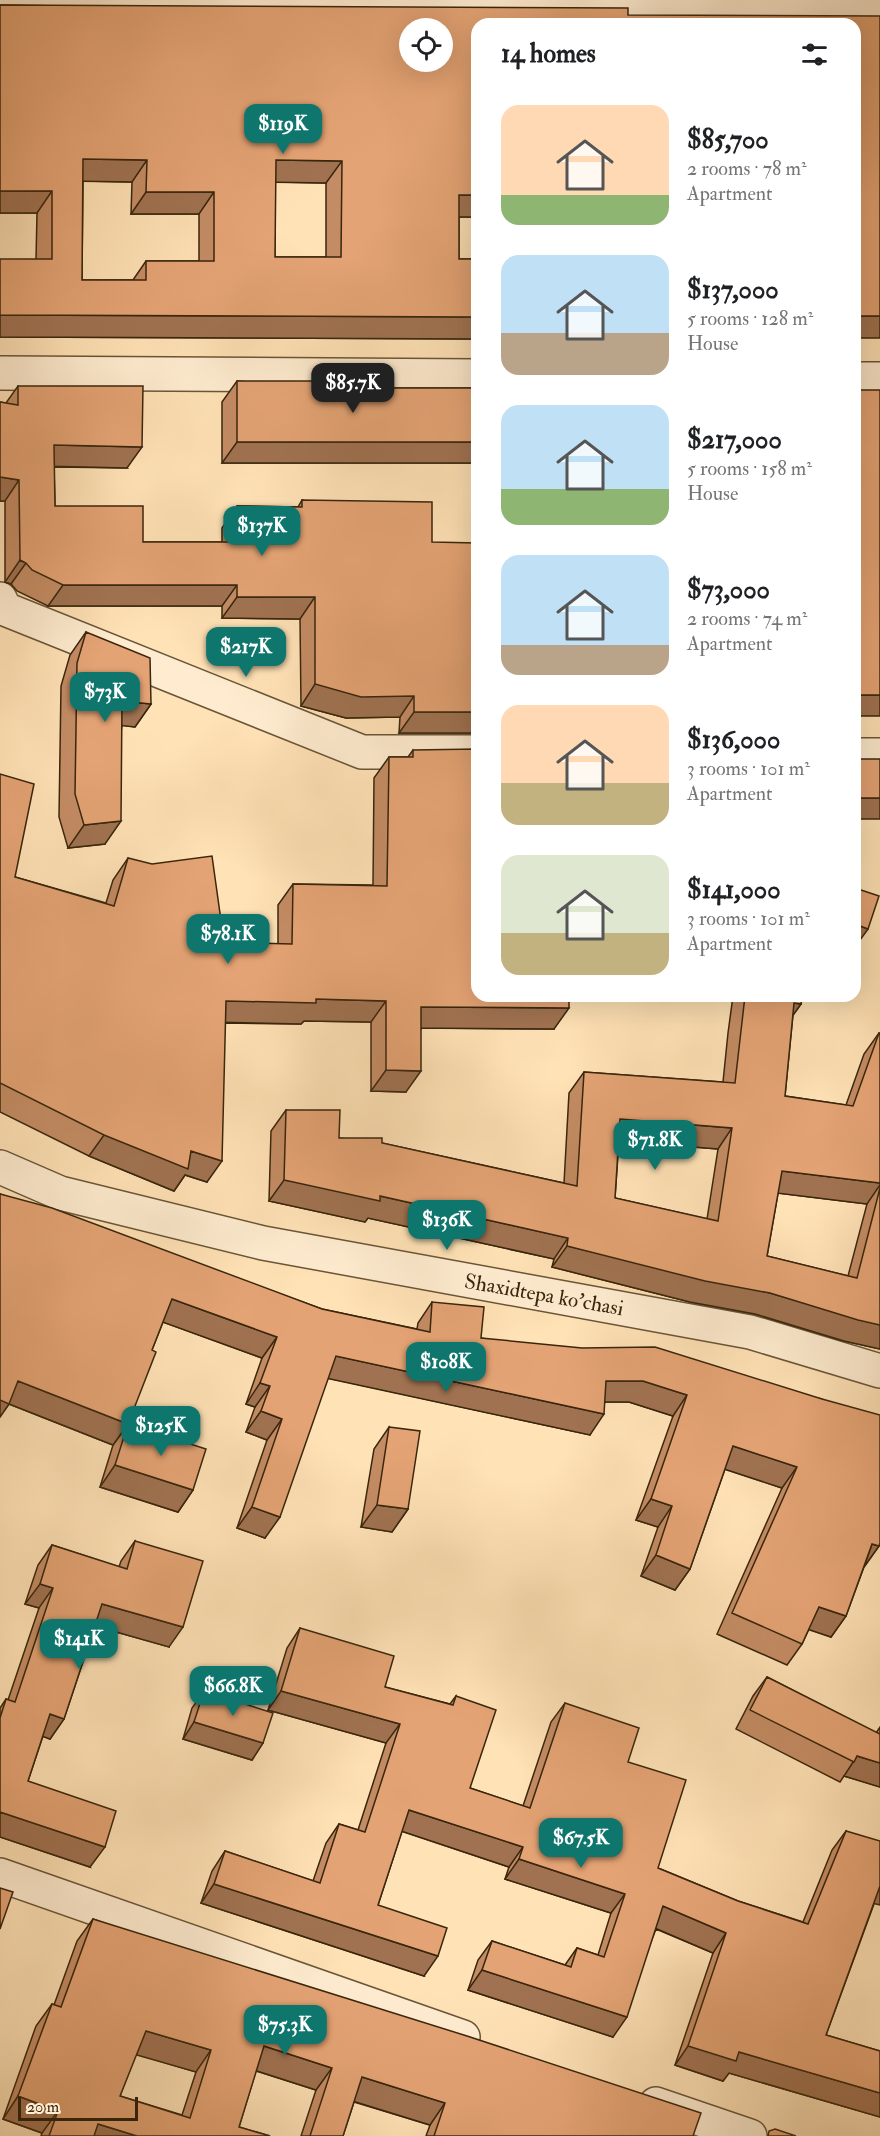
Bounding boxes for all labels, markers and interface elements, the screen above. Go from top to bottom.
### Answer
map controls [399,18,453,72]
button: locate [399,18,453,72]
text: 14 homes [501,38,596,70]
icon: filters [798,38,831,71]
pin: $119K [241,104,325,155]
text: $119K [258,111,308,136]
text: $85,700 [687,124,769,156]
icon: home [549,129,621,201]
text: 2 rooms · 78 m² [687,156,807,181]
text: Apartment [687,181,772,206]
text: $137,000 [687,274,779,306]
icon: home [549,279,621,351]
text: 5 rooms · 128 m² [687,306,813,331]
text: House [687,331,738,356]
pin: $85.7K [304,363,402,414]
text: $85.7K [325,370,381,395]
text: $217,000 [687,424,782,456]
icon: home [549,429,621,501]
text: 5 rooms · 158 m² [687,456,812,481]
text: House [687,481,738,506]
pin: $137K [220,506,304,557]
text: $137K [237,513,287,538]
text: $73,000 [687,574,770,606]
icon: home [549,579,621,651]
text: 2 rooms · 74 m² [687,606,808,631]
pin: $217K [204,627,288,678]
text: Apartment [687,631,772,656]
text: $217K [220,634,272,659]
pin: $73K [69,672,141,723]
text: $73K [84,679,126,704]
text: $136,000 [687,724,780,756]
icon: home [549,729,621,801]
text: 3 rooms · 101 m² [687,756,810,781]
text: Apartment [687,781,772,806]
text: $141,000 [687,874,780,906]
icon: home [549,879,621,951]
text: 3 rooms · 101 m² [687,906,810,931]
pin: $78.1K [179,914,277,965]
text: $78.1K [201,921,255,946]
text: Apartment [687,931,772,956]
pin: $71.8K [606,1120,704,1171]
text: $71.8K [628,1127,682,1152]
pin: $136K [405,1200,489,1251]
text: $136K [422,1207,472,1232]
street label: Shaxidtepa ko'chasi [462,1268,626,1322]
pin: $108K [404,1342,488,1393]
text: $108K [420,1349,472,1374]
pin: $125K [119,1406,203,1457]
text: $125K [135,1413,187,1438]
pin: $141K [37,1619,121,1670]
text: $141K [54,1626,104,1651]
pin: $66.8K [184,1666,282,1717]
text: $66.8K [204,1673,262,1698]
pin: $67.5K [532,1818,630,1869]
text: $67.5K [553,1825,609,1850]
pin: $75.3K [236,2005,334,2056]
text: $75.3K [258,2012,312,2037]
scale bar [18,2094,138,2122]
text: 20 m [27,2097,59,2117]

